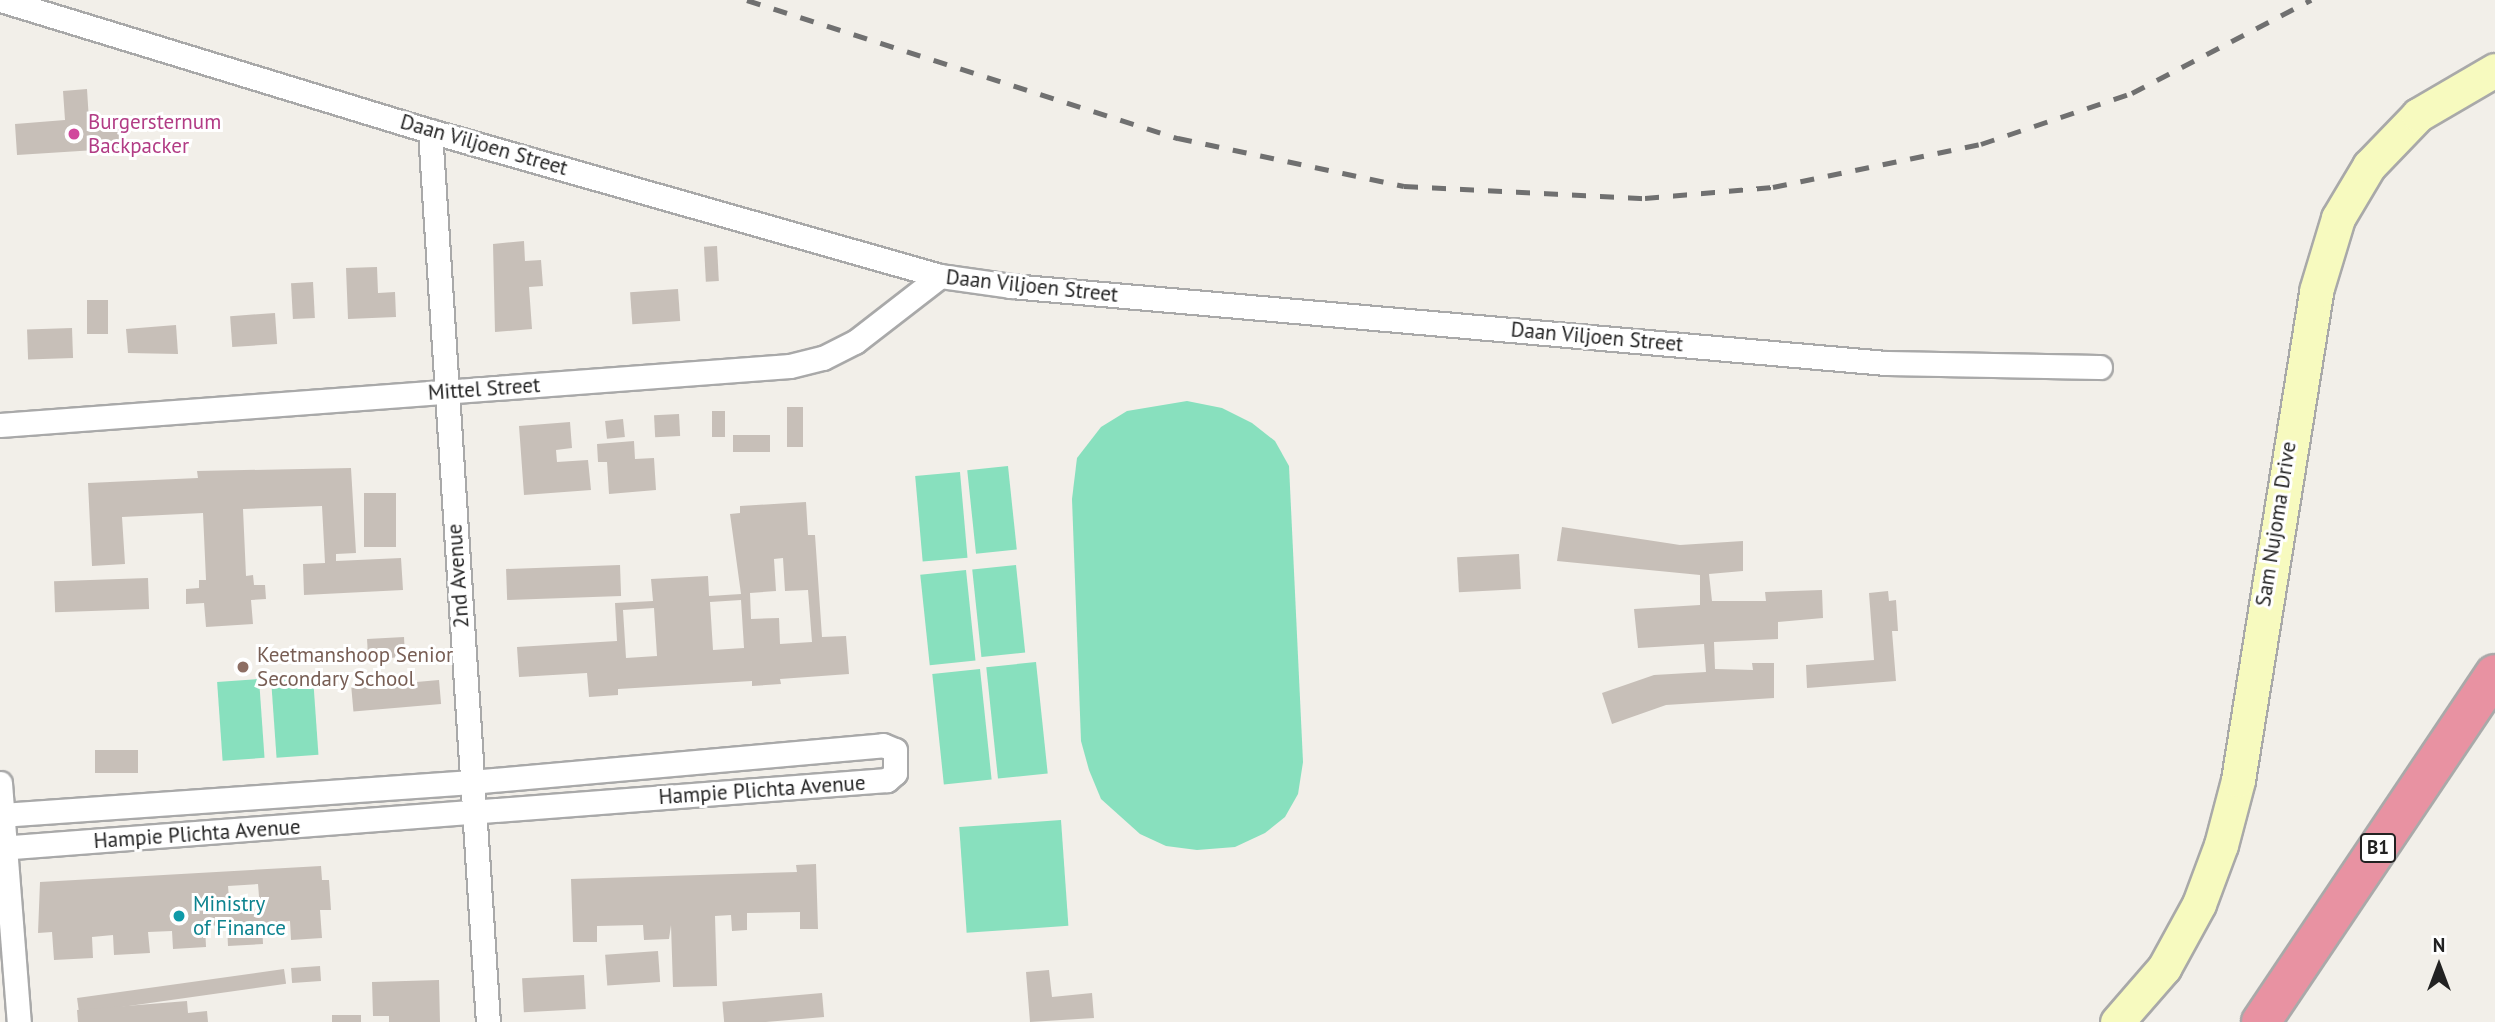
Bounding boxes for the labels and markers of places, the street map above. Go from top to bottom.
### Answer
place label: Burgersternum Backpacker [88,109,221,159]
marker: Burgersternum Backpacker [66,126,82,142]
place label: Keetmanshoop Senior Secondary School [257,642,453,692]
marker: Keetmanshoop Senior Secondary School [235,659,251,675]
place label: Ministry of Finance [193,891,286,941]
marker: Ministry of Finance [171,908,187,924]

